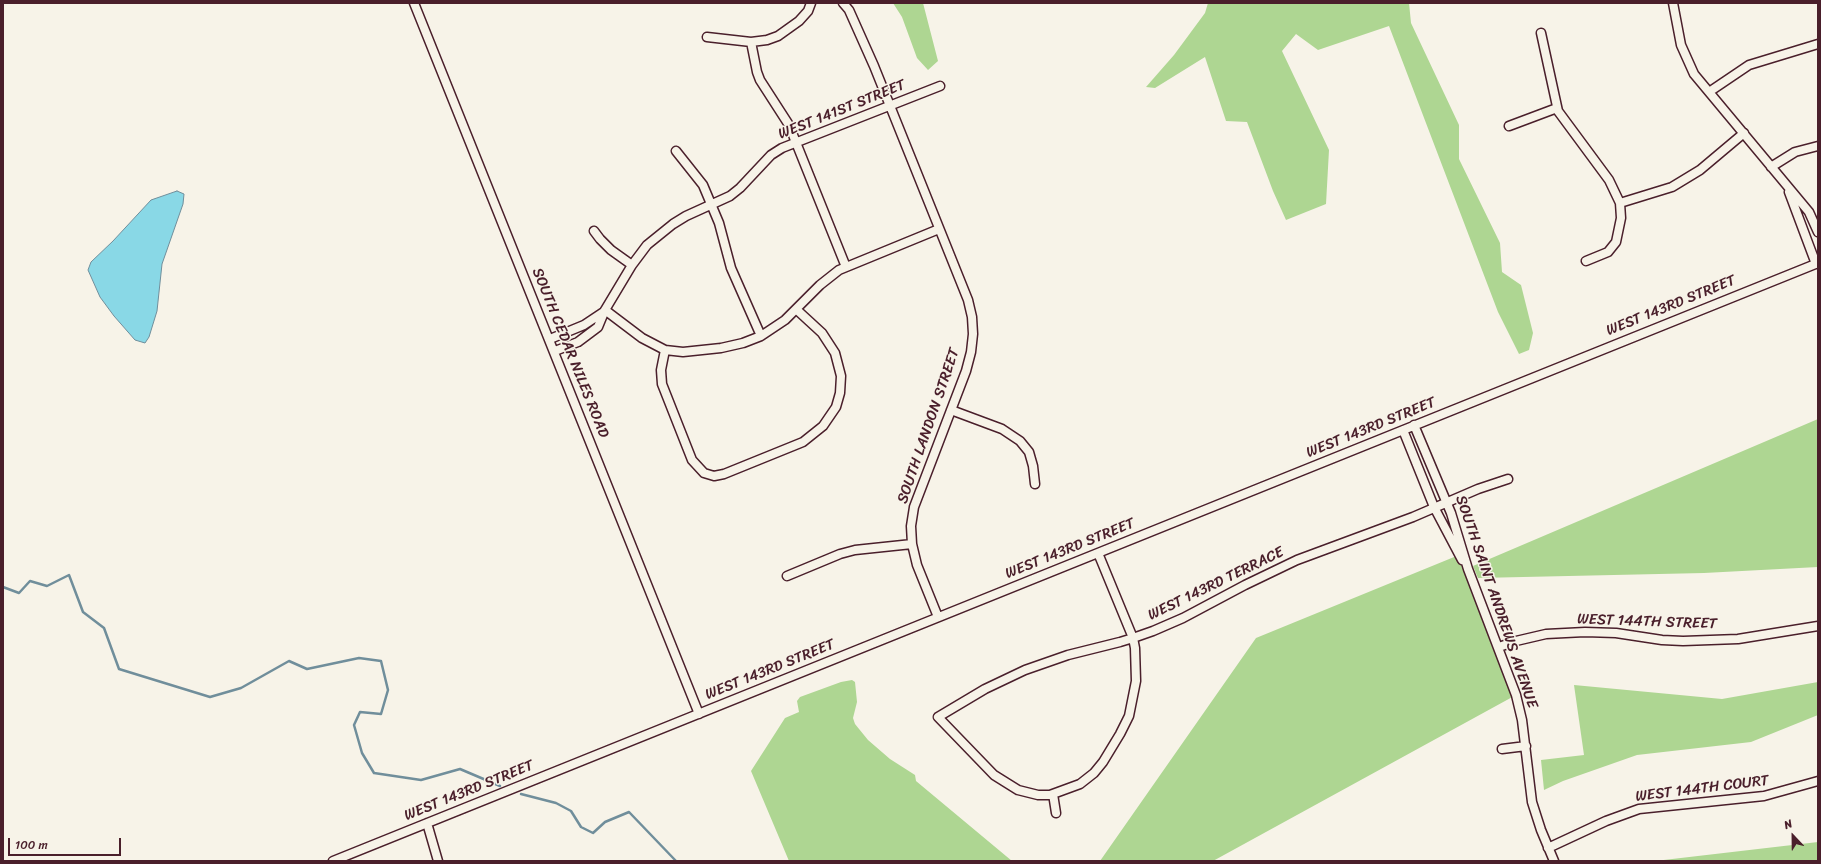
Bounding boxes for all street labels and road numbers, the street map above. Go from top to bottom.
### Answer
street label: WEST 141ST STREET [776,76,908,144]
street label: SOUTH CEDAR NILES ROAD [528,265,612,441]
street label: WEST 143RD STREET [1604,272,1738,340]
street label: SOUTH LANDON STREET [894,346,964,506]
street label: WEST 143RD STREET [1304,394,1438,462]
street label: SOUTH SAINT ANDREWS AVENUE [1451,493,1541,711]
street label: WEST 143RD STREET [1003,515,1137,583]
street label: WEST 143RD TERRACE [1145,543,1287,625]
street label: WEST 144TH STREET [1577,611,1717,633]
street label: WEST 143RD STREET [703,636,837,704]
street label: WEST 143RD STREET [402,757,536,825]
street label: WEST 144TH COURT [1634,772,1770,806]

